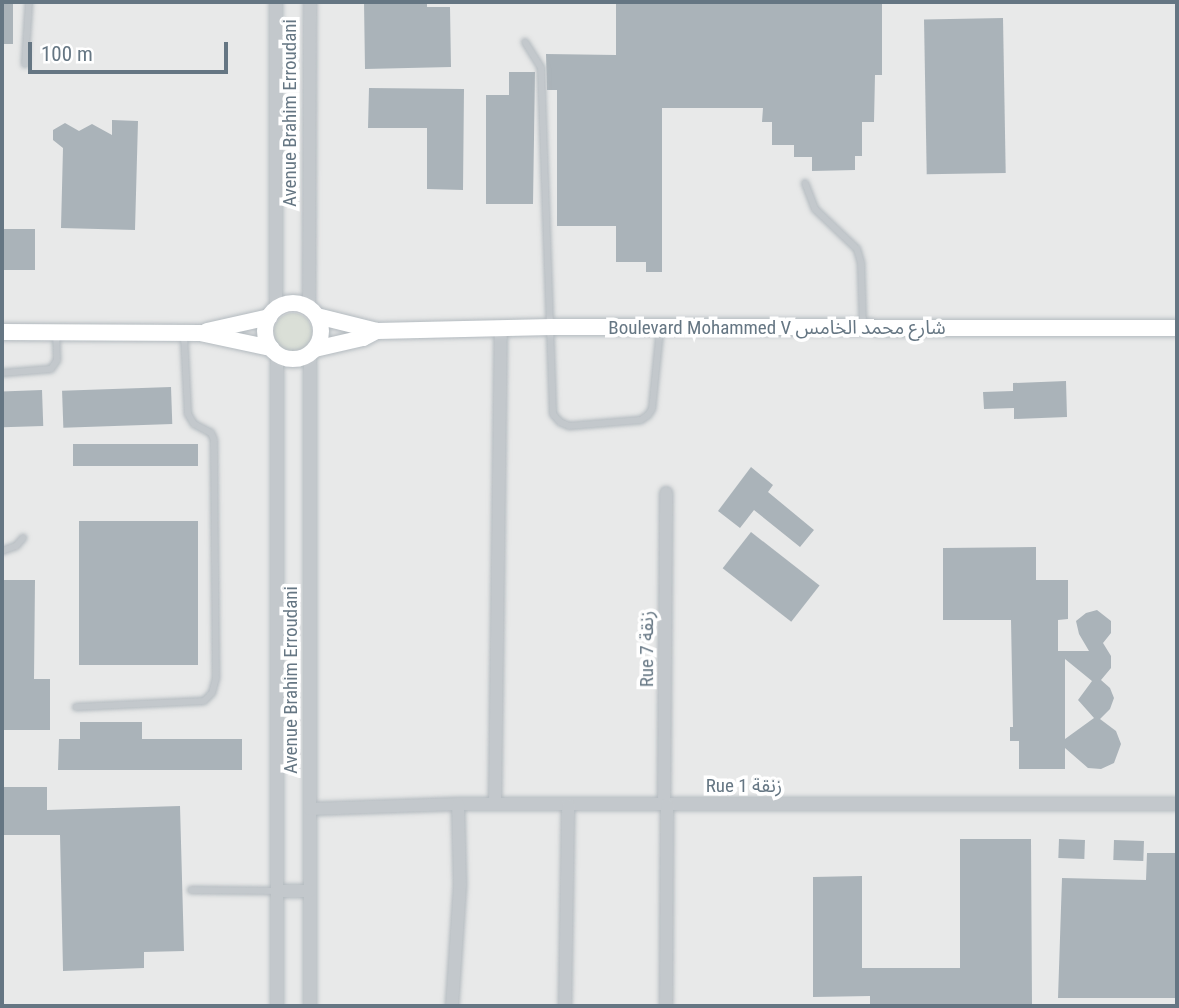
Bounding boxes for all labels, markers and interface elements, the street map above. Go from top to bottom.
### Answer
street label: Avenue Brahim Erroudani [279,19,301,207]
scale bar [32,28,231,72]
text: 100 m [41,42,93,66]
street label: Boulevard Mohammed V شارع محمد الخامس [608,317,946,339]
street label: Avenue Brahim Erroudani [280,586,302,774]
street label: Rue 7 زنقة [636,611,658,687]
street label: Rue 1 زنقة [706,775,782,797]

